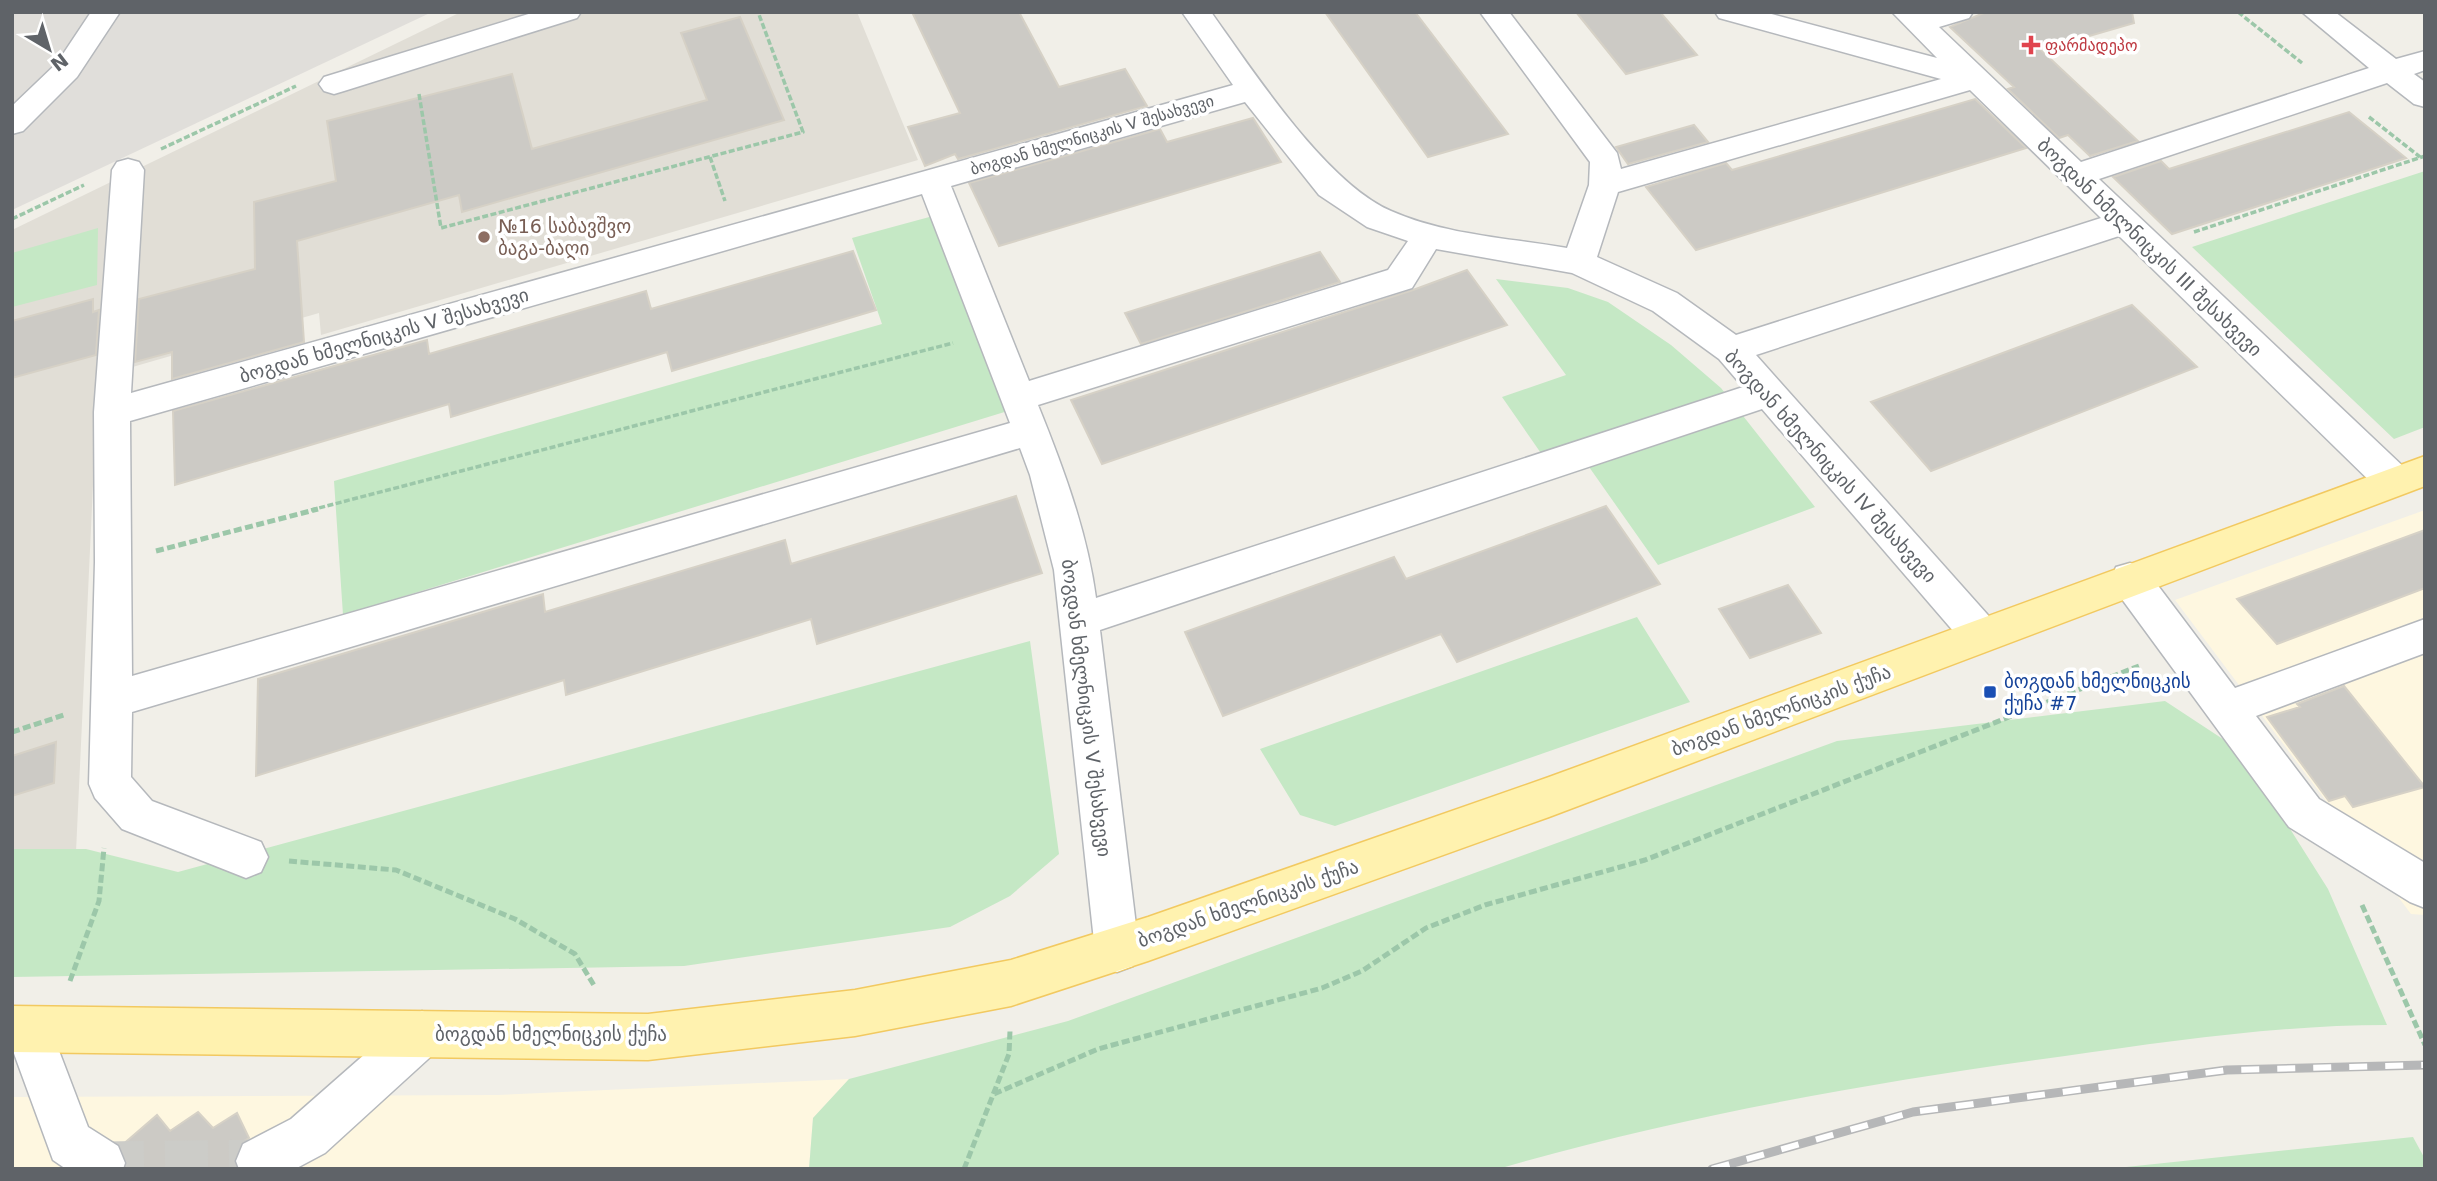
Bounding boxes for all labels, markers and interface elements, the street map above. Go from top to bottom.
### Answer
north arrow [14,14,84,84]
place label: ფარმადეპო [2045,36,2137,55]
marker: ფარმადეპო [2023,37,2039,53]
text: N [46,49,73,76]
street label: ბოგდან ხმელნიცკის V შესახვევი [968,91,1216,179]
street label: ბოგდან ხმელნიცკის III შესახვევი [2032,134,2267,361]
place label: №16 საბავშვო ბაგა-ბაღი [498,215,631,260]
marker: №16 საბავშვო ბაგა-ბაღი [476,229,492,245]
street label: ბოგდან ხმელნიცკის V შესახვევი [237,283,531,388]
street label: ბოგდან ხმელნიცკის IV შესახვევი [1720,345,1941,588]
street label: ბოგდან ხმელნიცკის V შესახვევი [1057,558,1116,858]
street label: ბოგდან ხმელნიცკის ქუჩა [1668,660,1894,761]
place label: ბოგდან ხმელნიცკის ქუჩა #7 [2004,670,2191,715]
marker: ბოგდან ხმელნიცკის ქუჩა #7 [1982,684,1998,700]
street label: ბოგდან ხმელნიცკის ქუჩა [1135,855,1362,952]
street label: ბოგდან ხმელნიცკის ქუჩა [435,1023,667,1046]

